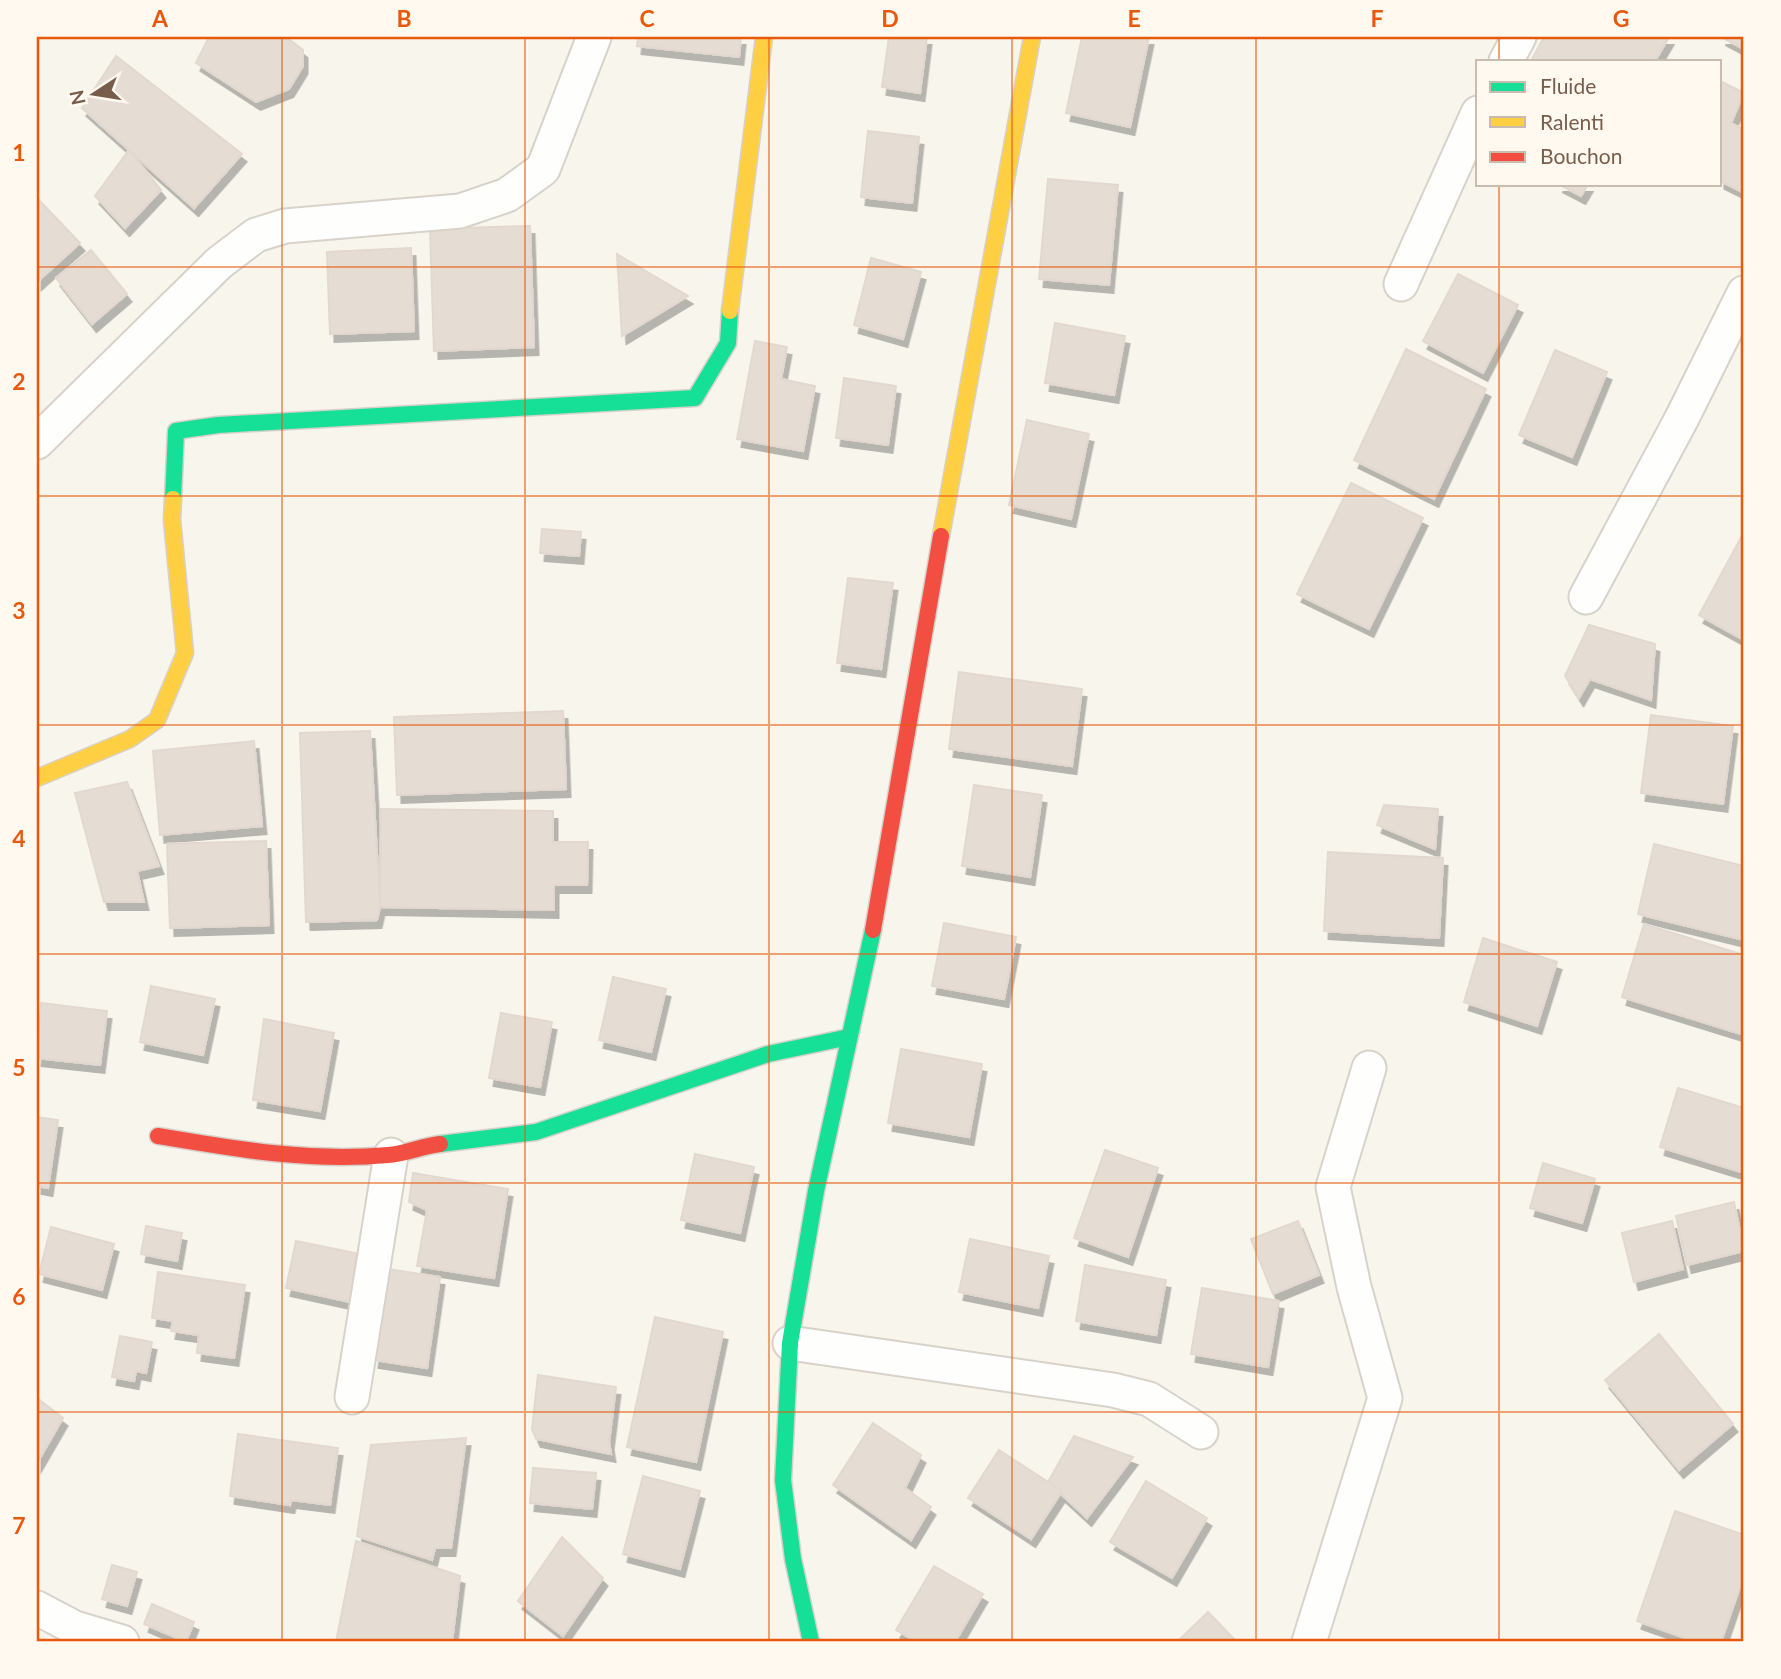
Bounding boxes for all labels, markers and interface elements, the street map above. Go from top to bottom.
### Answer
text: A [151,4,169,32]
text: B [396,4,412,32]
text: C [639,4,655,32]
text: D [881,4,899,32]
text: E [1127,4,1141,32]
text: F [1370,4,1384,32]
text: G [1613,4,1629,32]
north arrow [60,60,130,130]
legend [1476,60,1722,186]
text: Fluide [1540,73,1596,98]
text: N [64,88,90,107]
text: Ralenti [1540,109,1604,134]
text: 1 [12,138,26,166]
text: Bouchon [1540,143,1622,168]
text: 2 [12,367,26,395]
text: 3 [12,596,26,624]
text: 4 [12,824,26,852]
text: 5 [12,1053,26,1081]
text: 6 [12,1282,26,1310]
text: 7 [12,1511,26,1539]

